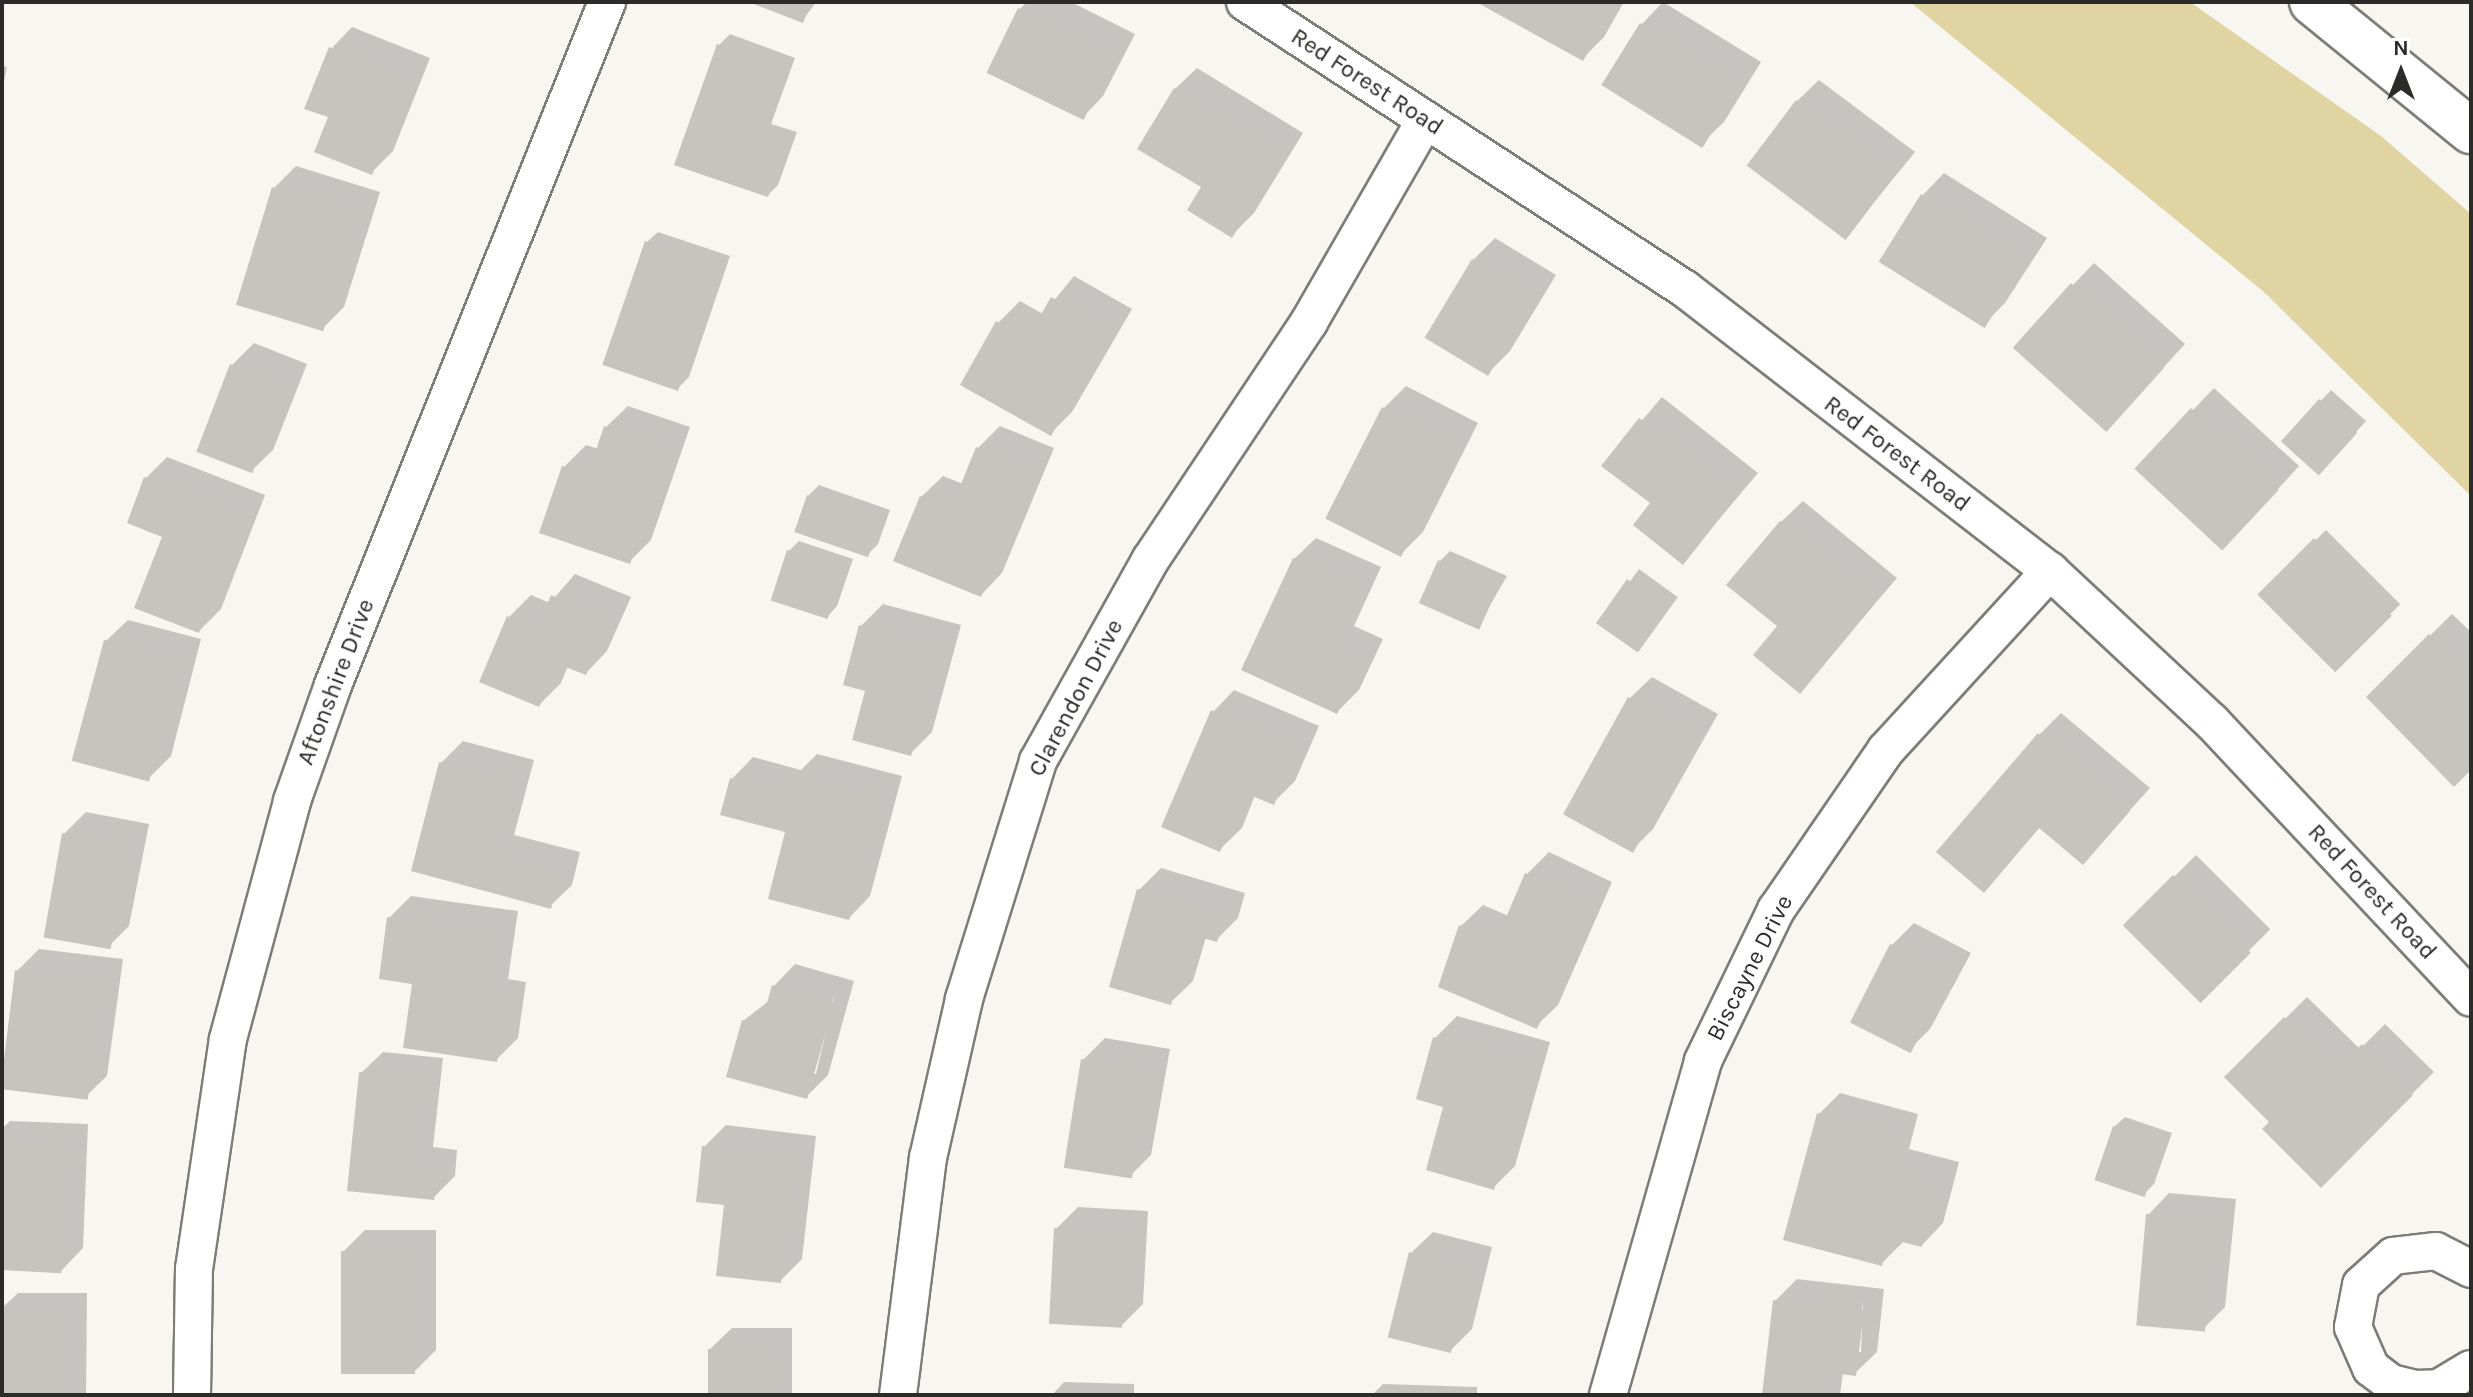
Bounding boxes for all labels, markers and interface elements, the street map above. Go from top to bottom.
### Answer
street label: Red Forest Road [1286,22,1448,142]
north arrow [2361,32,2441,112]
text: N [2393,35,2409,61]
street label: Red Forest Road [1818,390,1976,518]
street label: Aftonshire Drive [291,595,381,769]
street label: Clarendon Drive [1023,615,1129,781]
street label: Red Forest Road [2302,818,2442,966]
street label: Biscayne Drive [1701,890,1799,1046]

